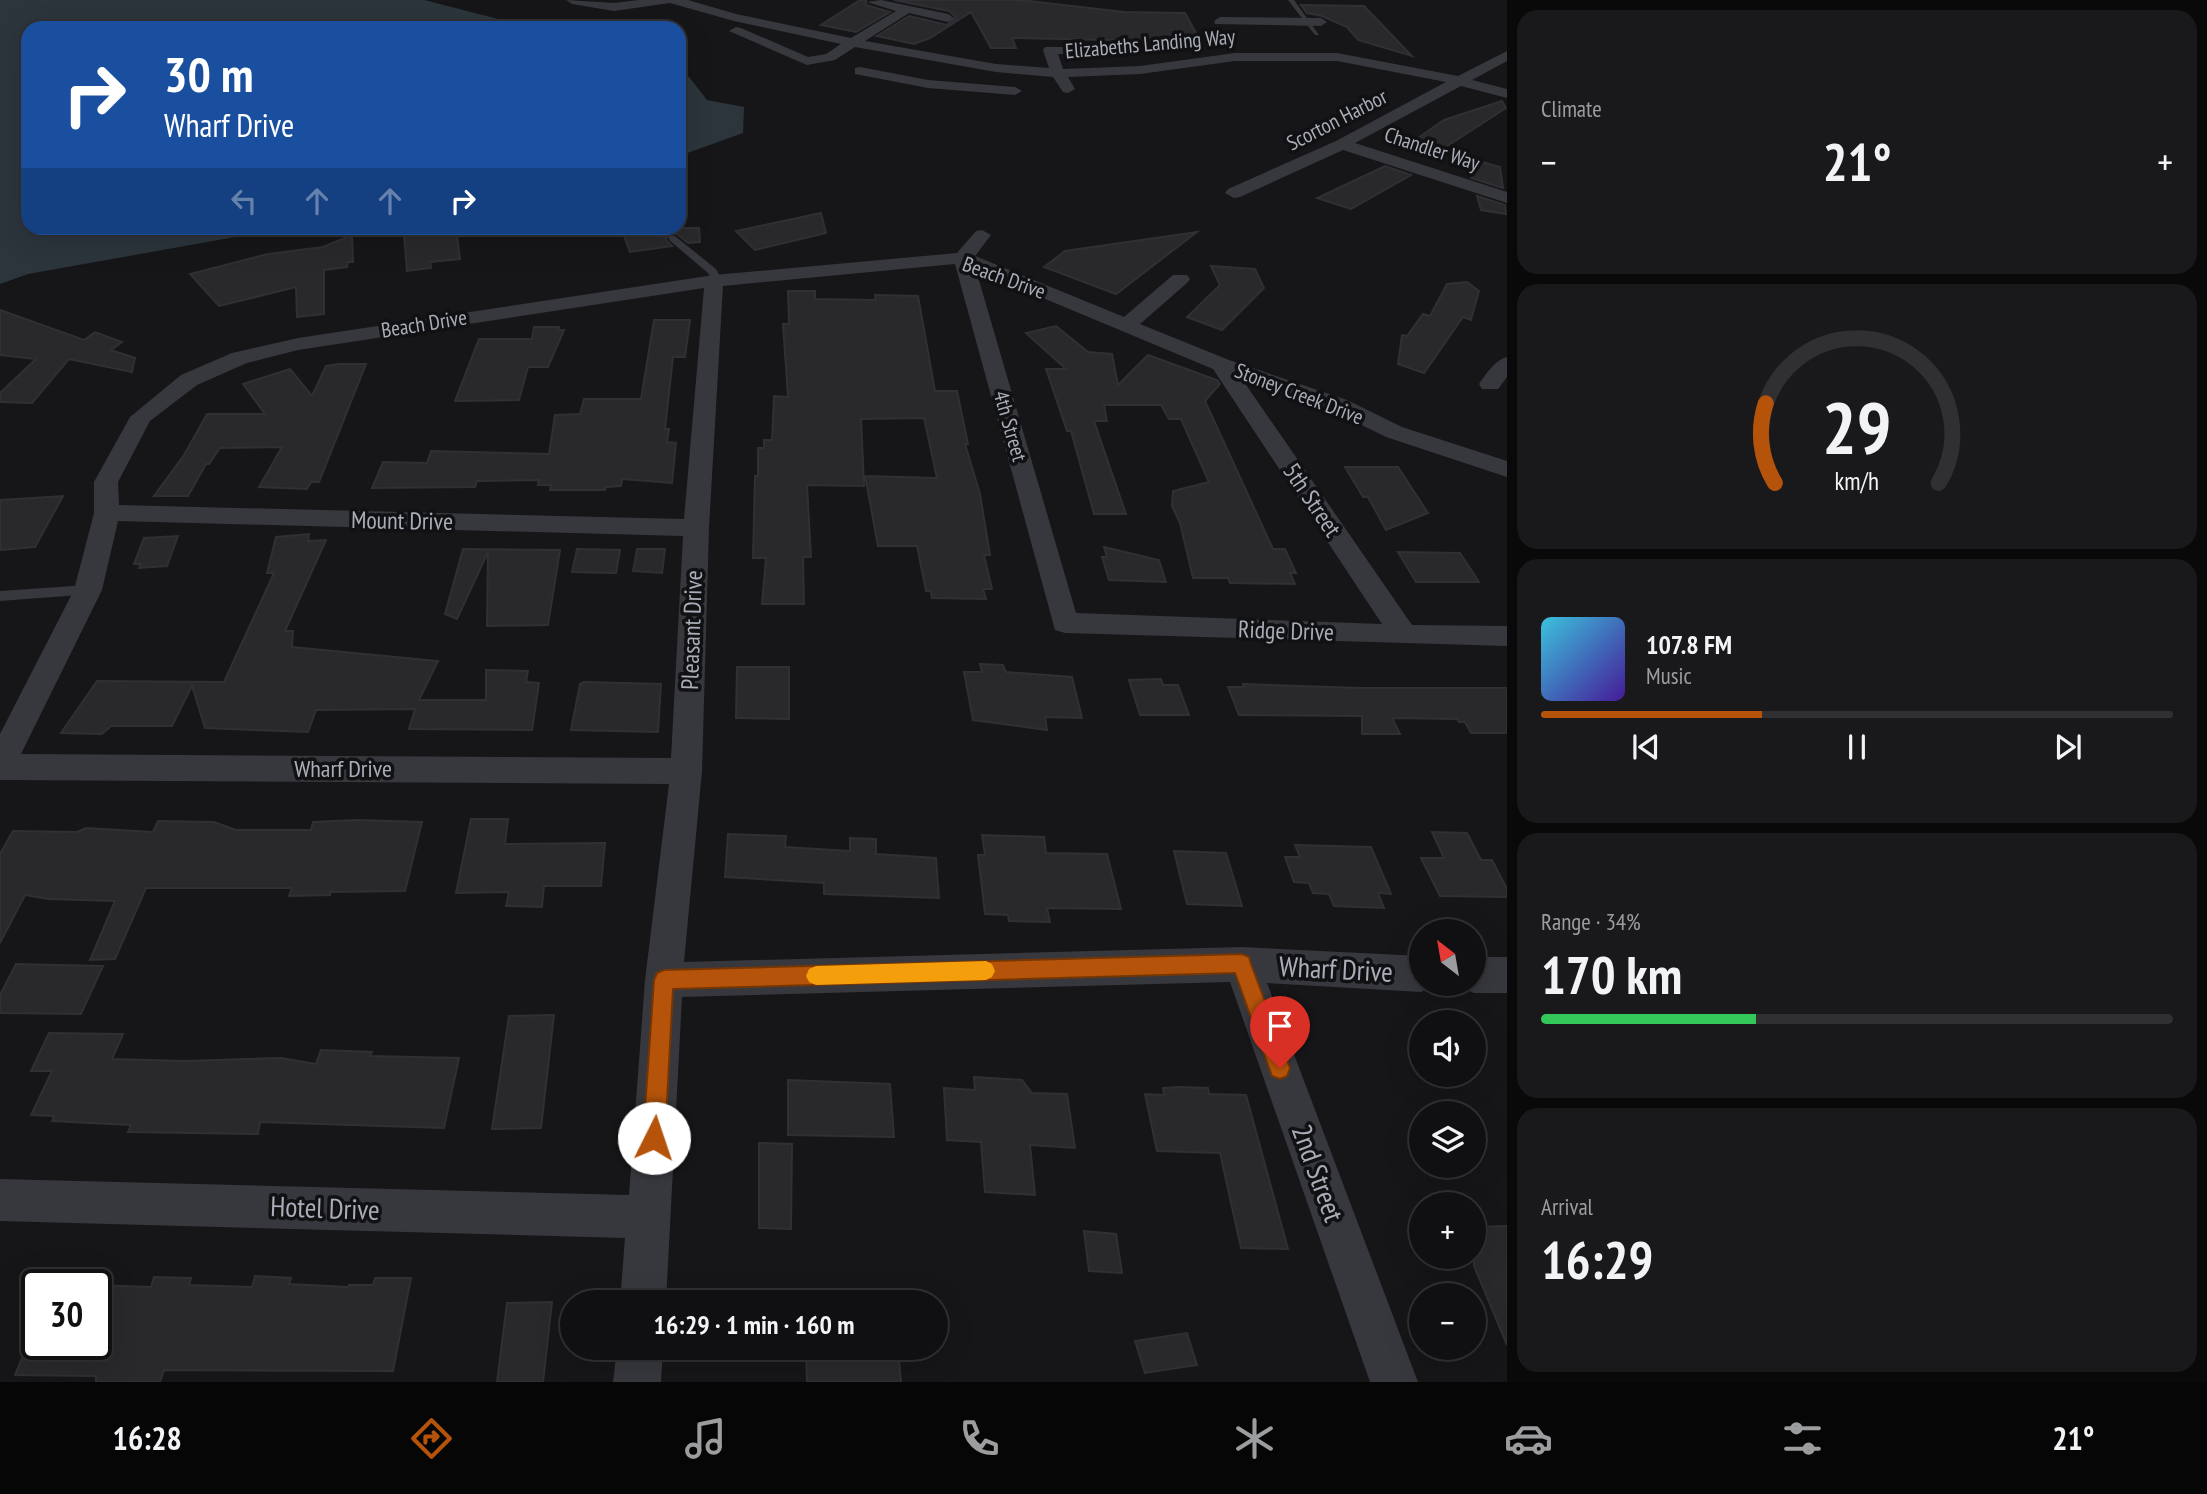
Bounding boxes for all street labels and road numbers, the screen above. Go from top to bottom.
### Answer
street label: Elizabeths Landing Way [1064,23,1236,64]
street label: Scorton Harbor [1282,83,1392,156]
street label: Chandler Way [1381,120,1483,177]
street label: Beach Drive [959,250,1049,305]
street label: Beach Drive [379,303,469,344]
street label: Stoney Creek Drive [1231,357,1367,430]
street label: 4th Street [988,387,1033,465]
street label: 5th Street [1276,457,1349,543]
street label: Mount Drive [351,504,453,537]
street label: Pleasant Drive [674,570,709,690]
street label: Ridge Drive [1237,613,1335,648]
street label: Wharf Drive [294,753,392,784]
street label: Wharf Drive [1278,947,1394,990]
street label: 2nd Street [1284,1119,1353,1227]
street label: Hotel Drive [270,1187,380,1228]

